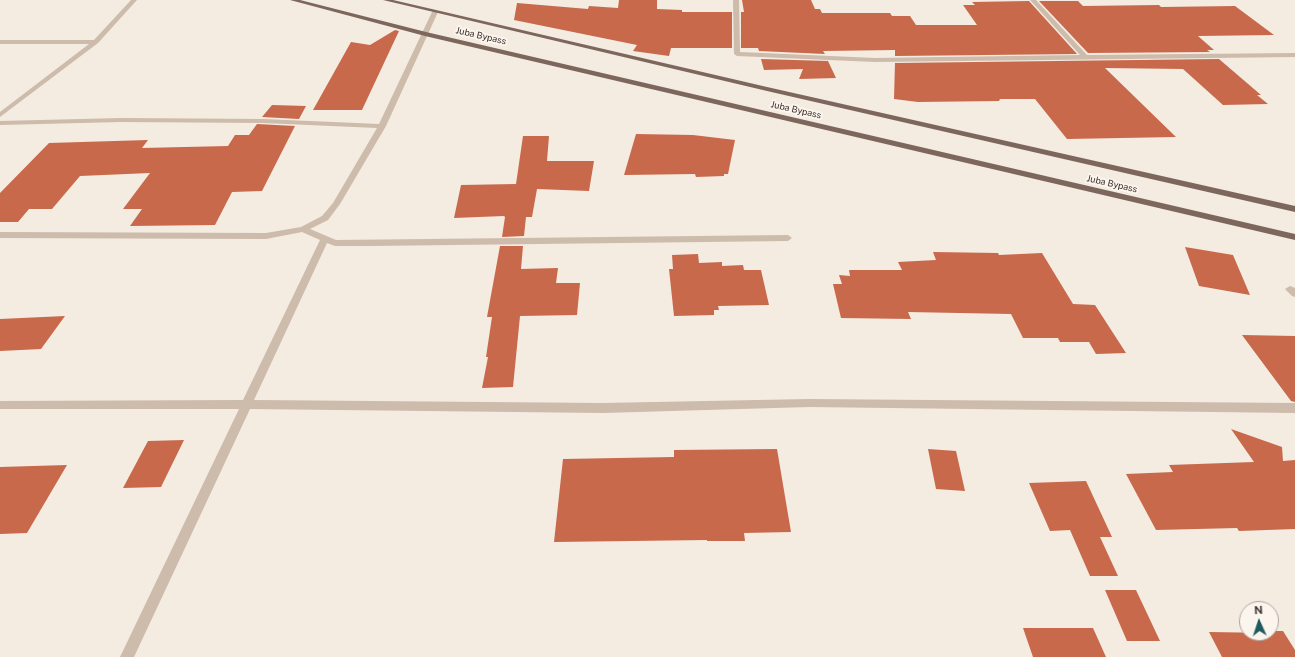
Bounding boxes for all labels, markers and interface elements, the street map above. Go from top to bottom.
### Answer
street label: Juba Bypass [455,25,507,47]
street label: Juba Bypass [770,99,822,121]
street label: Juba Bypass [1086,173,1138,195]
north arrow [1239,601,1279,641]
text: N [1254,604,1263,616]

